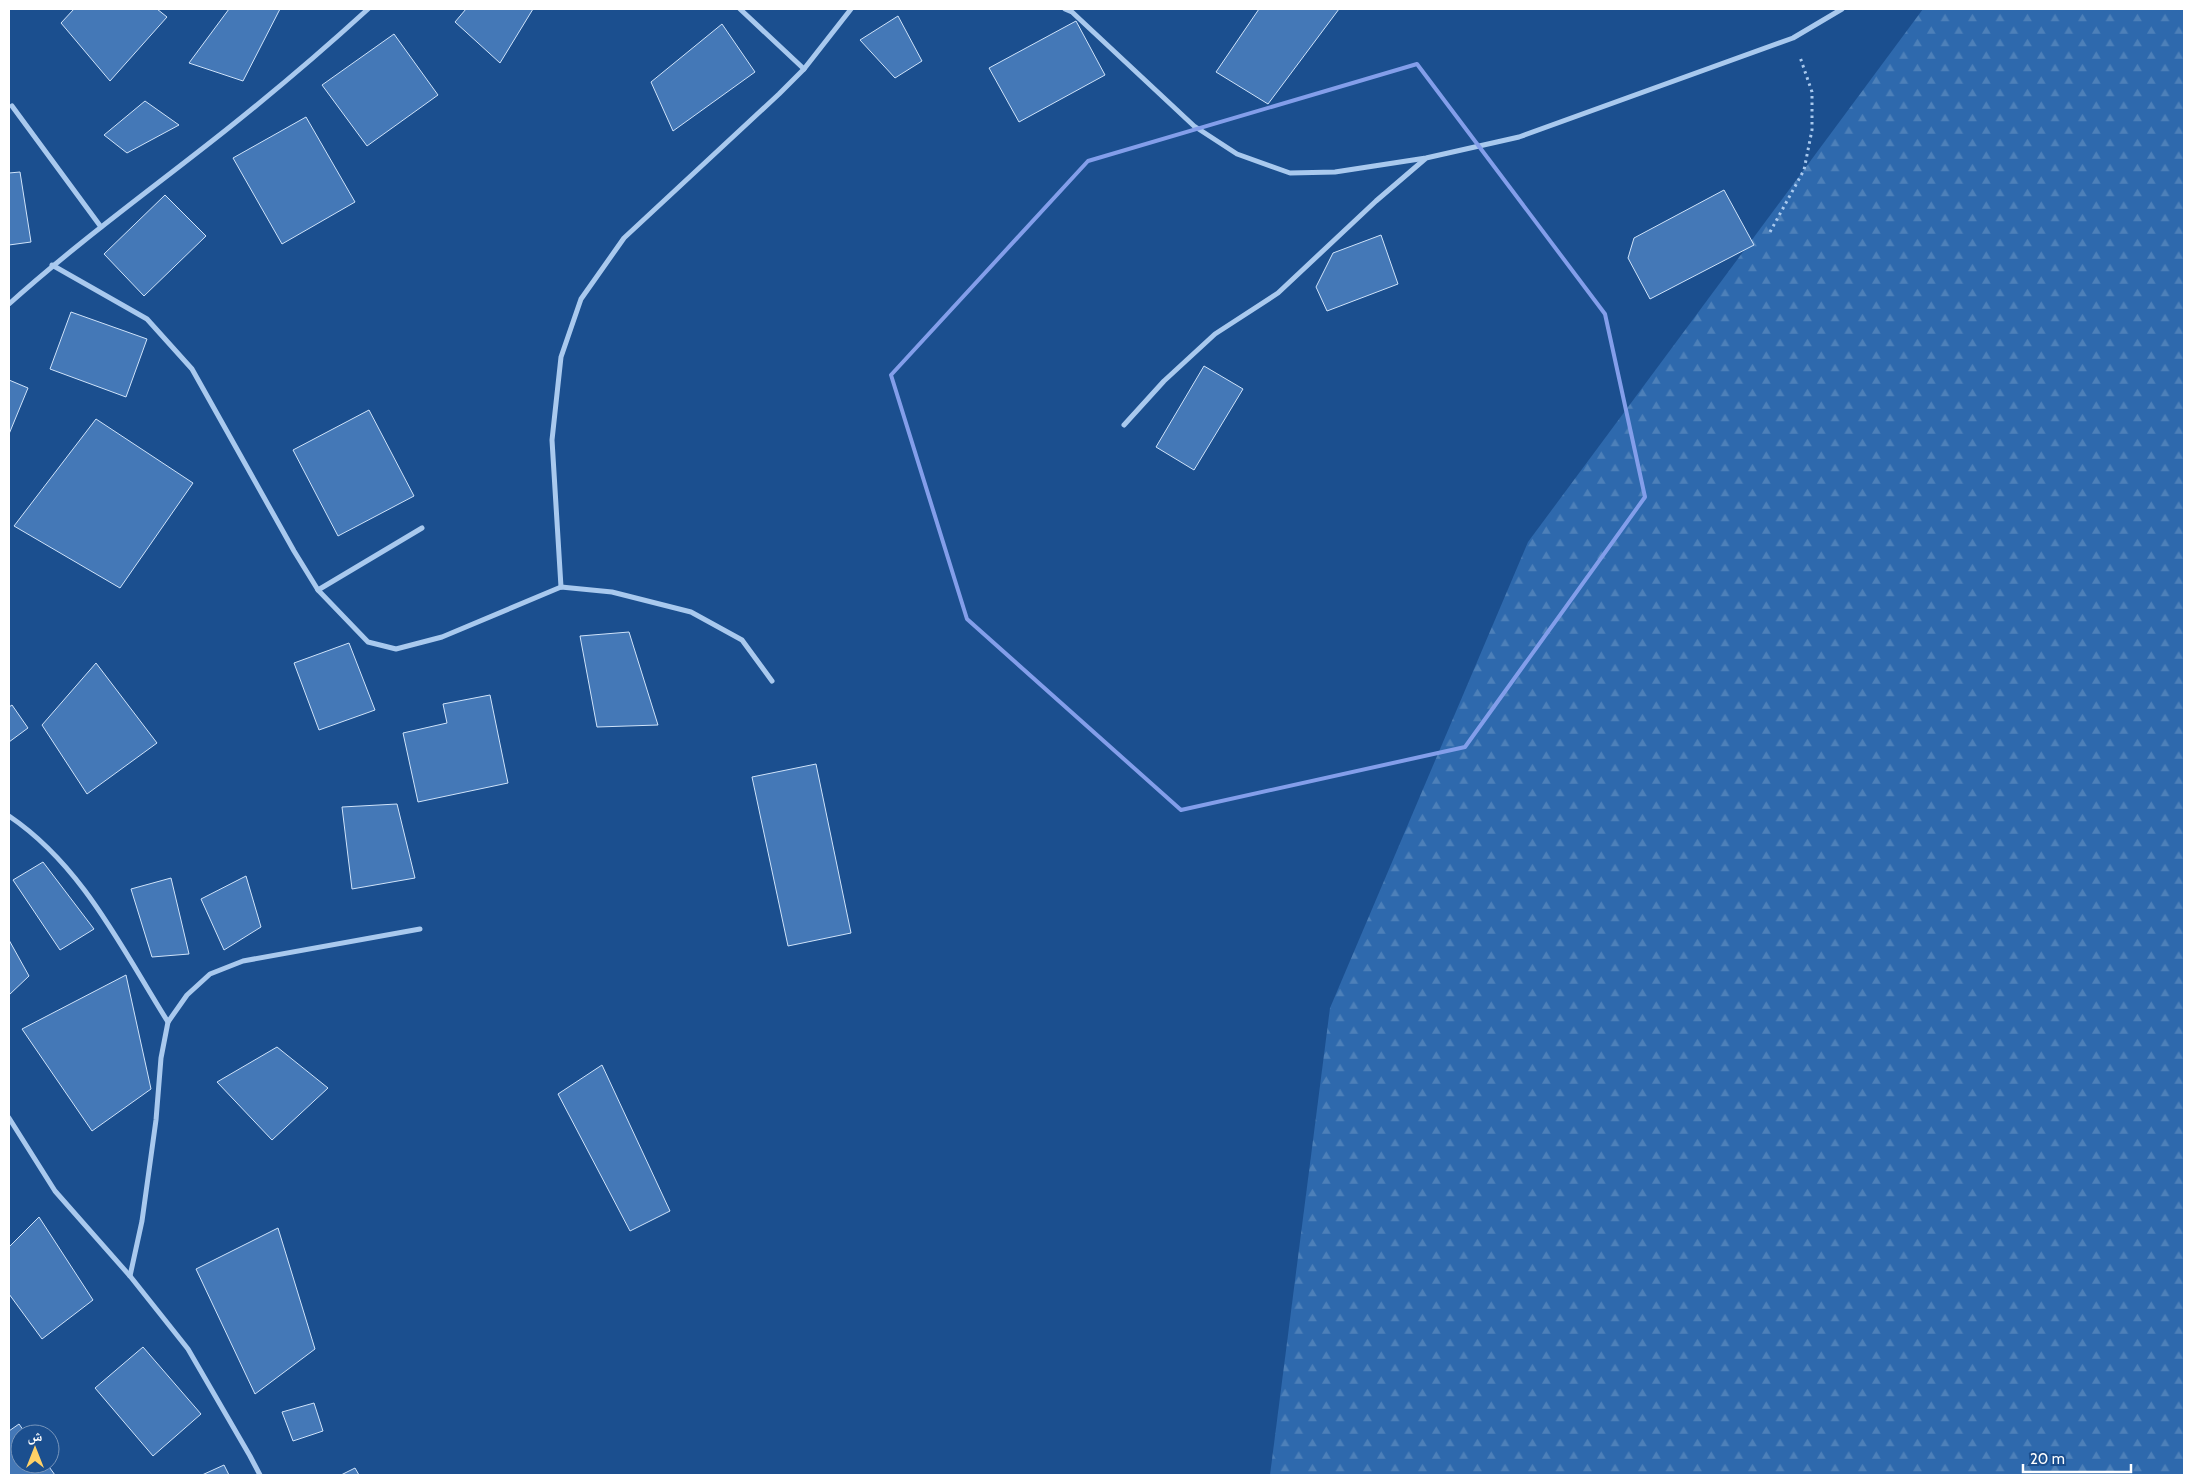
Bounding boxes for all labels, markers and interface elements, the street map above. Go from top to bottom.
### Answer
north arrow [10,1424,60,1474]
text: ش [28,1427,43,1445]
scale bar [2023,1442,2130,1474]
text: 20 m [2030,1450,2065,1468]

